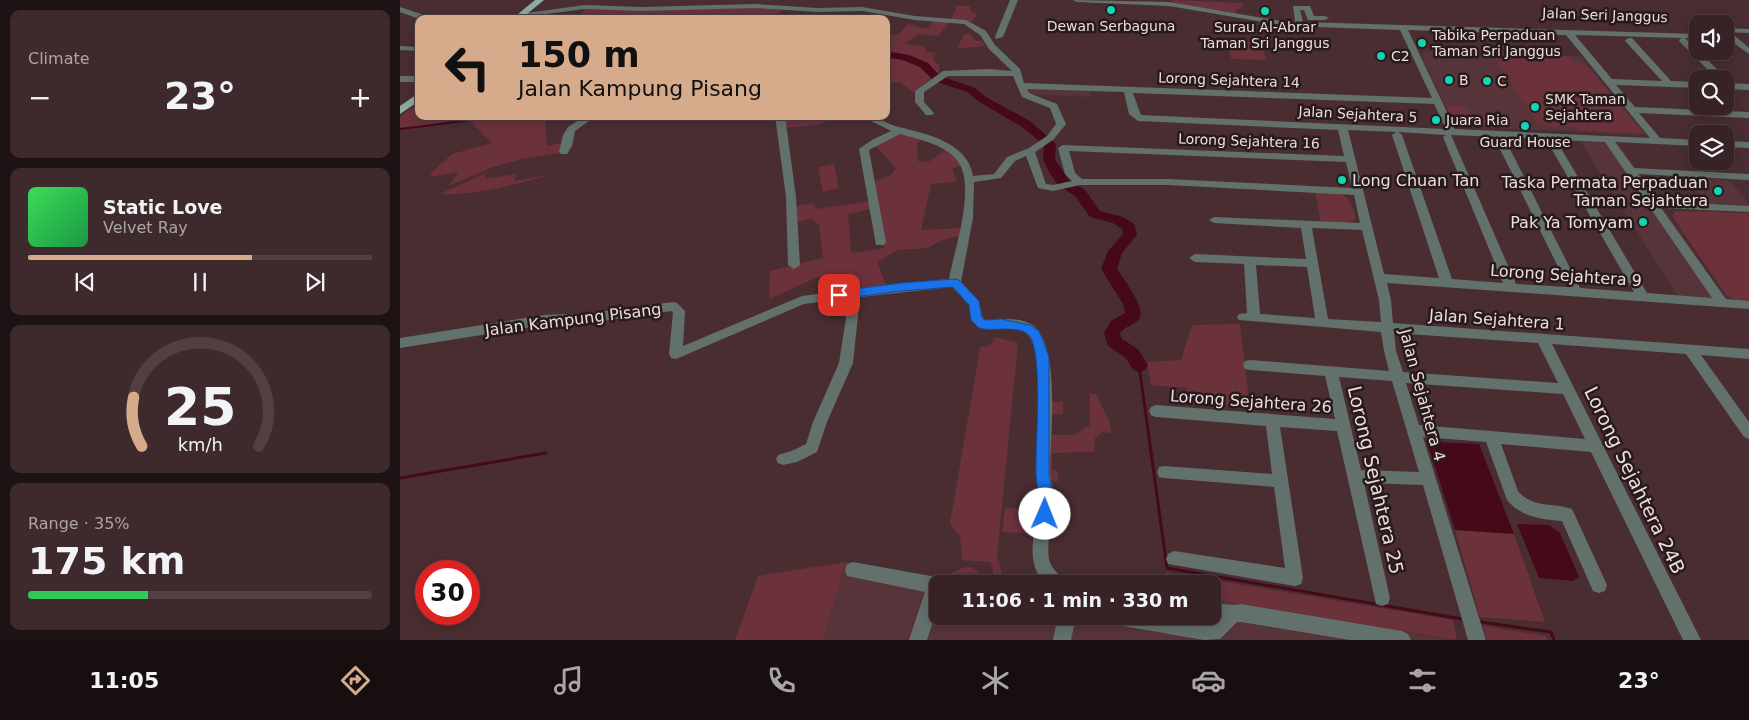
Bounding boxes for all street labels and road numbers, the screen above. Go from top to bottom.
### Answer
street label: Jalan Seri Janggus [1541,5,1668,25]
street label: Lorong Sejahtera 14 [1158,70,1300,90]
street label: Jalan Sejahtera 5 [1297,103,1418,125]
street label: Lorong Sejahtera 16 [1178,131,1320,151]
street label: Lorong Sejahtera 9 [1489,261,1642,290]
street label: Jalan Kampung Pisang [483,299,662,340]
street label: Jalan Sejahtera 1 [1427,305,1566,334]
street label: Jalan Sejahtera 4 [1395,326,1449,463]
street label: Lorong Sejahtera 24B [1580,383,1690,577]
street label: Lorong Sejahtera 25 [1344,384,1408,576]
street label: Lorong Sejahtera 26 [1169,386,1333,417]

